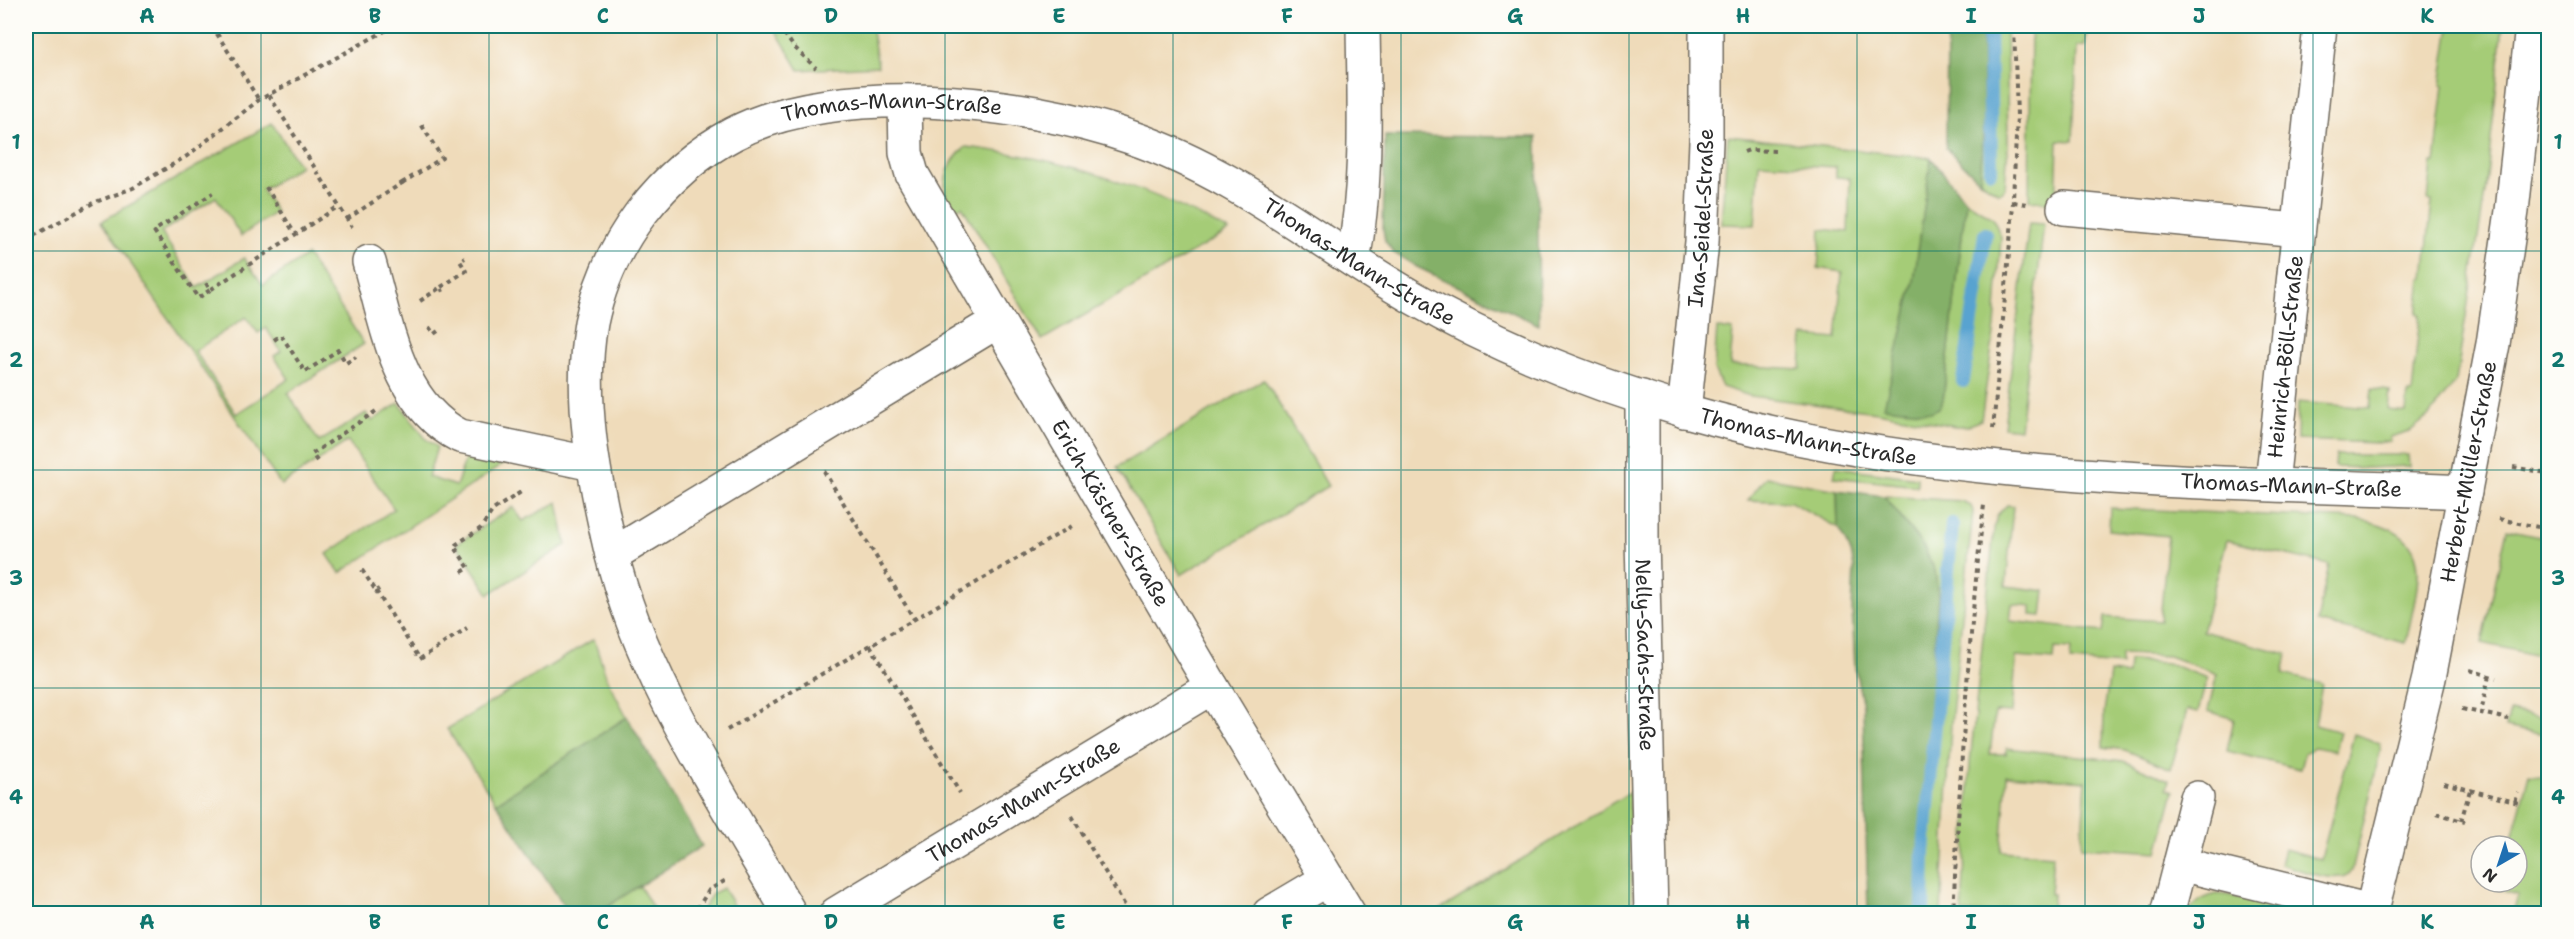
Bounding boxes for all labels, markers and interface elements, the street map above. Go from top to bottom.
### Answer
text: A [139,3,155,29]
text: B [369,3,381,29]
text: C [597,3,609,29]
text: D [824,3,838,29]
text: E [1052,3,1066,29]
text: F [1281,3,1293,29]
text: G [1507,3,1523,29]
text: H [1736,3,1750,29]
text: I [1965,3,1977,29]
text: J [2193,3,2206,29]
text: K [2420,3,2434,29]
street label: Thomas-Mann-Straße [778,87,1004,129]
street label: Ina-Seidel-Straße [1681,128,1720,309]
text: 1 [11,129,21,155]
text: 1 [2553,129,2563,155]
street label: Thomas-Mann-Straße [1258,192,1460,332]
street label: Heinrich-Böll-Straße [2261,254,2310,460]
text: 2 [9,347,23,373]
text: 2 [2551,347,2565,373]
street label: Herbert-Müller-Straße [2434,358,2503,585]
street label: Thomas-Mann-Straße [1696,401,1919,472]
street label: Erich-Kästner-Straße [1045,415,1176,612]
street label: Thomas-Mann-Straße [2180,467,2403,504]
street label: Nelly-Sachs-Straße [1628,558,1661,752]
text: 3 [9,565,23,591]
text: 3 [2551,565,2565,591]
street label: Thomas-Mann-Straße [921,732,1126,870]
text: 4 [9,784,23,810]
text: 4 [2551,784,2565,810]
north arrow [2469,834,2529,894]
text: N [2478,863,2501,887]
text: A [139,909,155,935]
text: B [369,909,381,935]
text: C [597,909,609,935]
text: D [824,909,838,935]
text: E [1052,909,1066,935]
text: F [1281,909,1293,935]
text: G [1507,909,1523,935]
text: H [1736,909,1750,935]
text: I [1965,909,1977,935]
text: J [2193,909,2206,935]
text: K [2420,909,2434,935]

